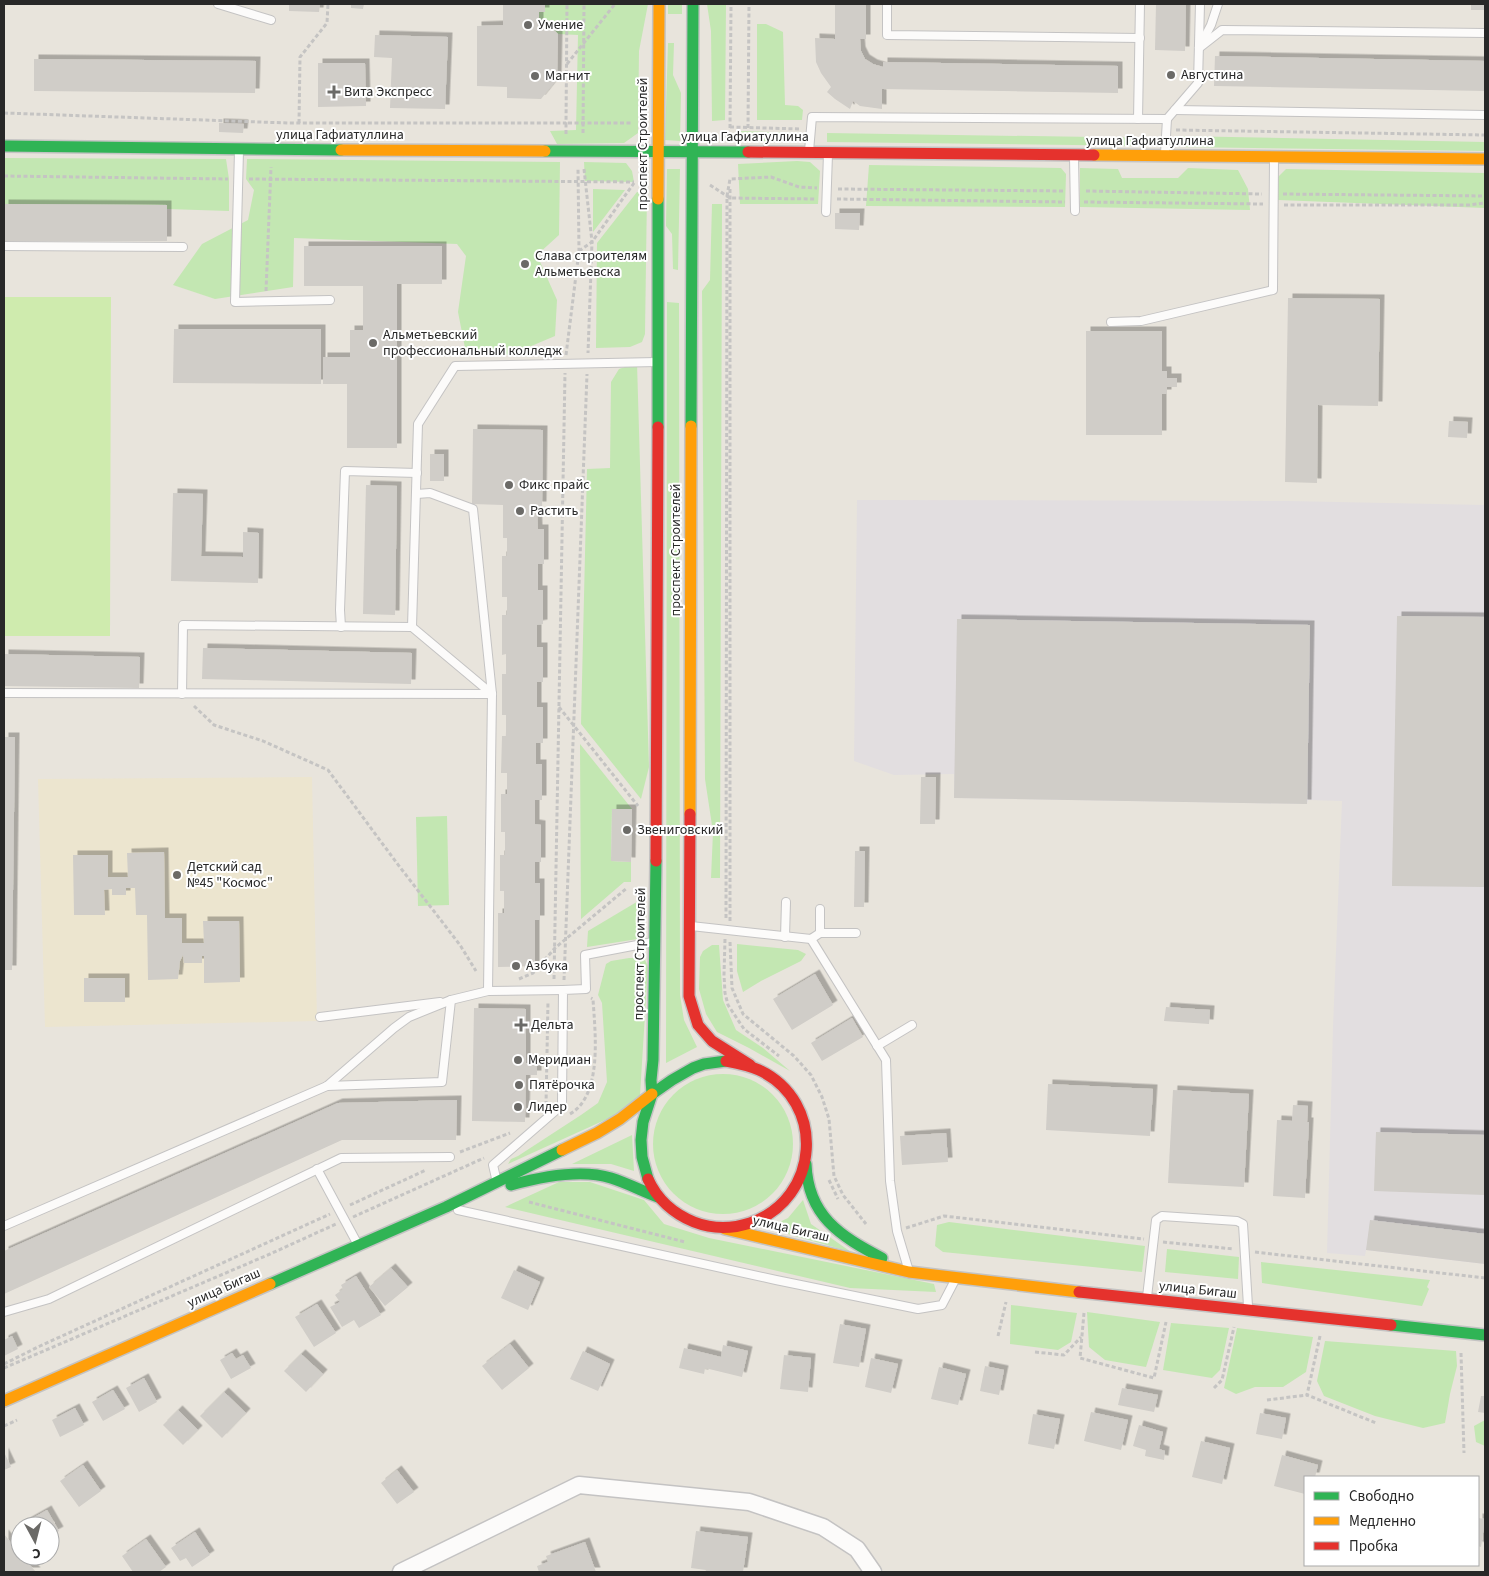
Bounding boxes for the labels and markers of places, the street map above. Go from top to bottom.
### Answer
place label: Умение [538,15,583,35]
marker: Умение [522,19,534,31]
place label: Августина [1181,65,1243,85]
place label: Магнит [545,66,591,86]
marker: Августина [1165,69,1177,81]
marker: Магнит [529,70,541,82]
place label: Вита Экспресс [344,82,433,102]
marker: Вита Экспресс [328,86,340,98]
place label: Слава строителям Альметьевска [535,246,647,282]
marker: Слава строителям Альметьевска [519,258,531,270]
place label: Альметьевский профессиональный колледж [383,325,562,361]
marker: Альметьевский профессиональный колледж [367,337,379,349]
place label: Фикс прайс [519,475,590,495]
marker: Фикс прайс [503,479,515,491]
place label: Растить [530,501,578,521]
marker: Растить [514,505,526,517]
place label: Звениговский [637,820,724,840]
marker: Звениговский [621,824,633,836]
place label: Детский сад №45 "Космос" [187,857,273,893]
marker: Детский сад №45 "Космос" [171,869,183,881]
place label: Азбука [526,956,568,976]
marker: Азбука [510,960,522,972]
place label: Дельта [531,1015,573,1035]
marker: Дельта [515,1019,527,1031]
place label: Меридиан [528,1050,591,1070]
marker: Меридиан [512,1054,524,1066]
place label: Пятёрочка [529,1075,595,1095]
marker: Пятёрочка [513,1079,525,1091]
place label: Лидер [528,1097,567,1117]
marker: Лидер [512,1101,524,1113]

